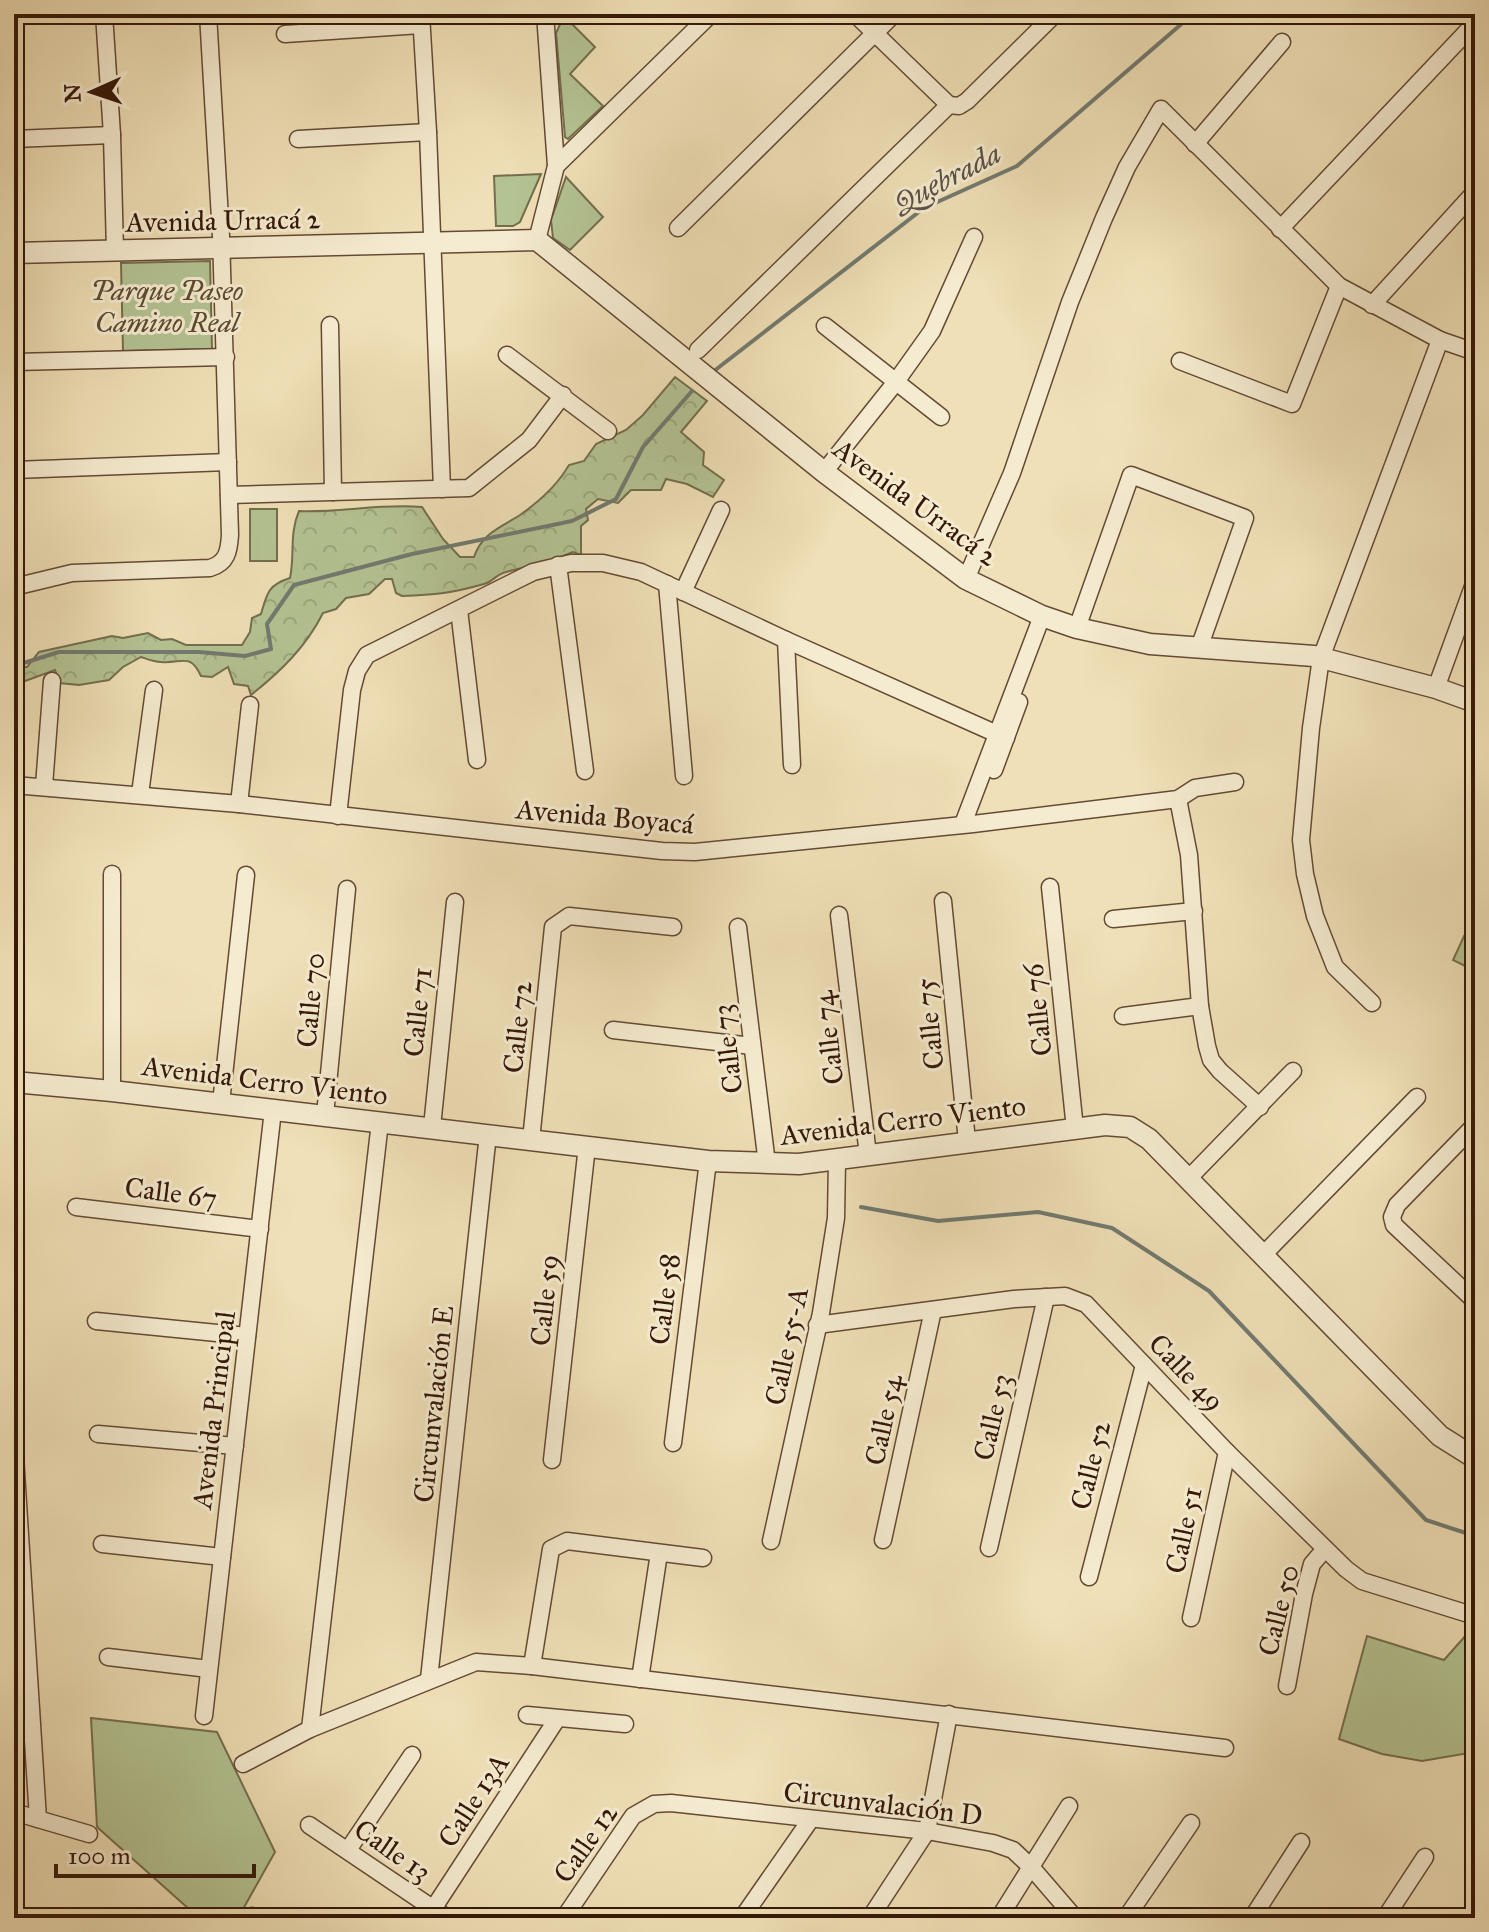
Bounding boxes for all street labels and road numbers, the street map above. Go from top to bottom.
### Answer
street label: Avenida Urracá 2 [124,201,321,240]
street label: Avenida Urracá 2 [826,430,1005,574]
street label: Avenida Boyacá [514,791,695,842]
street label: Calle 70 [289,951,332,1049]
street label: Calle 76 [1015,960,1060,1058]
street label: Calle 71 [395,966,440,1058]
street label: Calle 75 [907,977,952,1071]
street label: Calle 72 [495,979,540,1075]
street label: Calle 74 [805,988,852,1086]
street label: Calle 73 [705,1002,750,1096]
street label: Avenida Cerro Viento [139,1048,390,1113]
street label: Avenida Cerro Viento [777,1088,1028,1153]
street label: Calle 67 [123,1169,219,1216]
street label: Calle 58 [642,1251,687,1347]
street label: Calle 59 [522,1253,567,1347]
street label: Calle 55-A [757,1284,816,1408]
street label: Circunvalación E [406,1304,461,1504]
street label: Avenida Principal [184,1309,243,1512]
street label: Calle 49 [1141,1326,1232,1418]
street label: Calle 54 [857,1370,910,1469]
street label: Calle 53 [966,1370,1019,1464]
street label: Calle 52 [1063,1417,1118,1513]
street label: Calle 51 [1157,1484,1210,1577]
street label: Calle 50 [1250,1561,1307,1659]
street label: Calle 13A [430,1747,517,1854]
street label: Circunvalación D [781,1774,984,1833]
street label: Calle 12 [546,1797,625,1890]
street label: Calle 13 [347,1811,438,1889]

